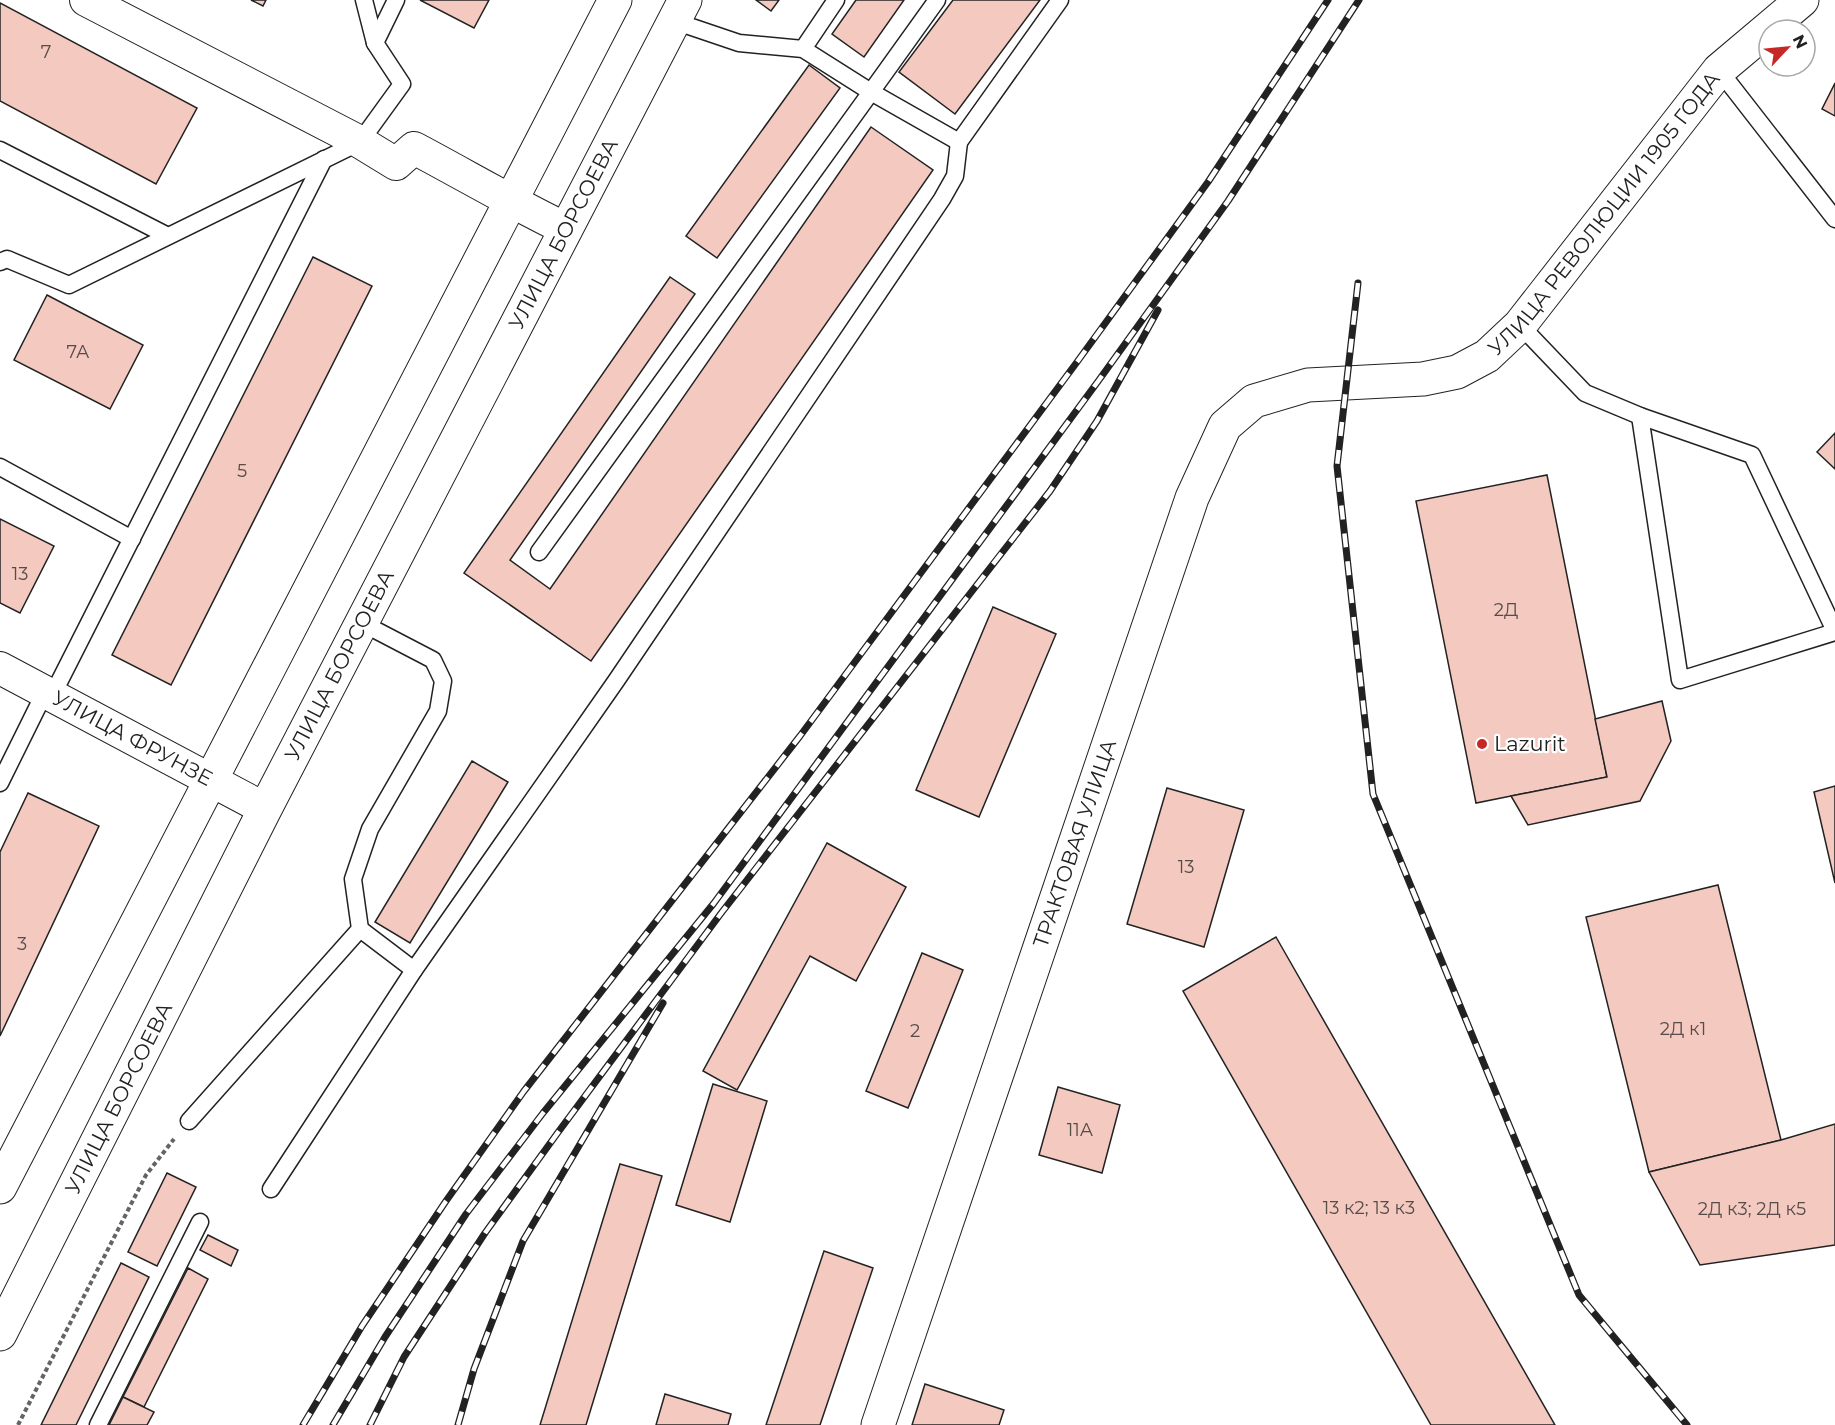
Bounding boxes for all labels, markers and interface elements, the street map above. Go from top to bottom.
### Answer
north arrow [1757,18,1817,78]
text: N [1789,32,1811,52]
house number: 7 [41,41,51,63]
street label: УЛИЦА РЕВОЛЮЦИИ 1905 ГОДА [1483,66,1725,360]
street label: УЛИЦА БОРСОЕВА [503,134,623,333]
house number: 7А [67,341,90,363]
house number: 5 [237,460,247,482]
house number: 13 [12,563,28,585]
street label: УЛИЦА БОРСОЕВА [279,565,399,765]
house number: 2Д [1494,599,1518,621]
street label: УЛИЦА ФРУНЗЕ [48,685,217,791]
place label: Lazurit [1494,731,1566,756]
street label: ТРАКТОВАЯ УЛИЦА [1028,736,1121,951]
marker: Lazurit [1475,737,1489,751]
house number: 13 [1178,856,1194,878]
house number: 3 [17,933,27,955]
street label: УЛИЦА БОРСОЕВА [60,998,177,1198]
house number: 2Д к1 [1660,1018,1706,1040]
house number: 2 [910,1020,920,1042]
house number: 11А [1067,1119,1094,1141]
house number: 13 к2; 13 к3 [1323,1197,1415,1219]
house number: 2Д к3; 2Д к5 [1698,1198,1806,1220]

